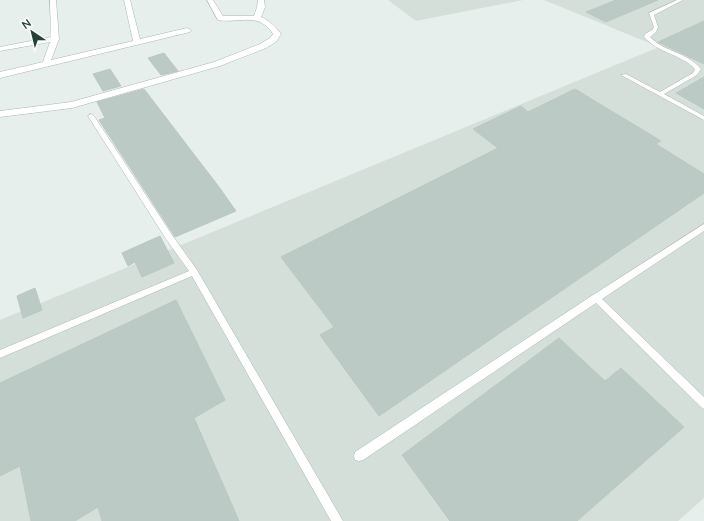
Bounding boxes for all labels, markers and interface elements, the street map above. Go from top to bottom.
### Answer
north arrow [12,12,52,52]
text: N [19,16,34,32]

